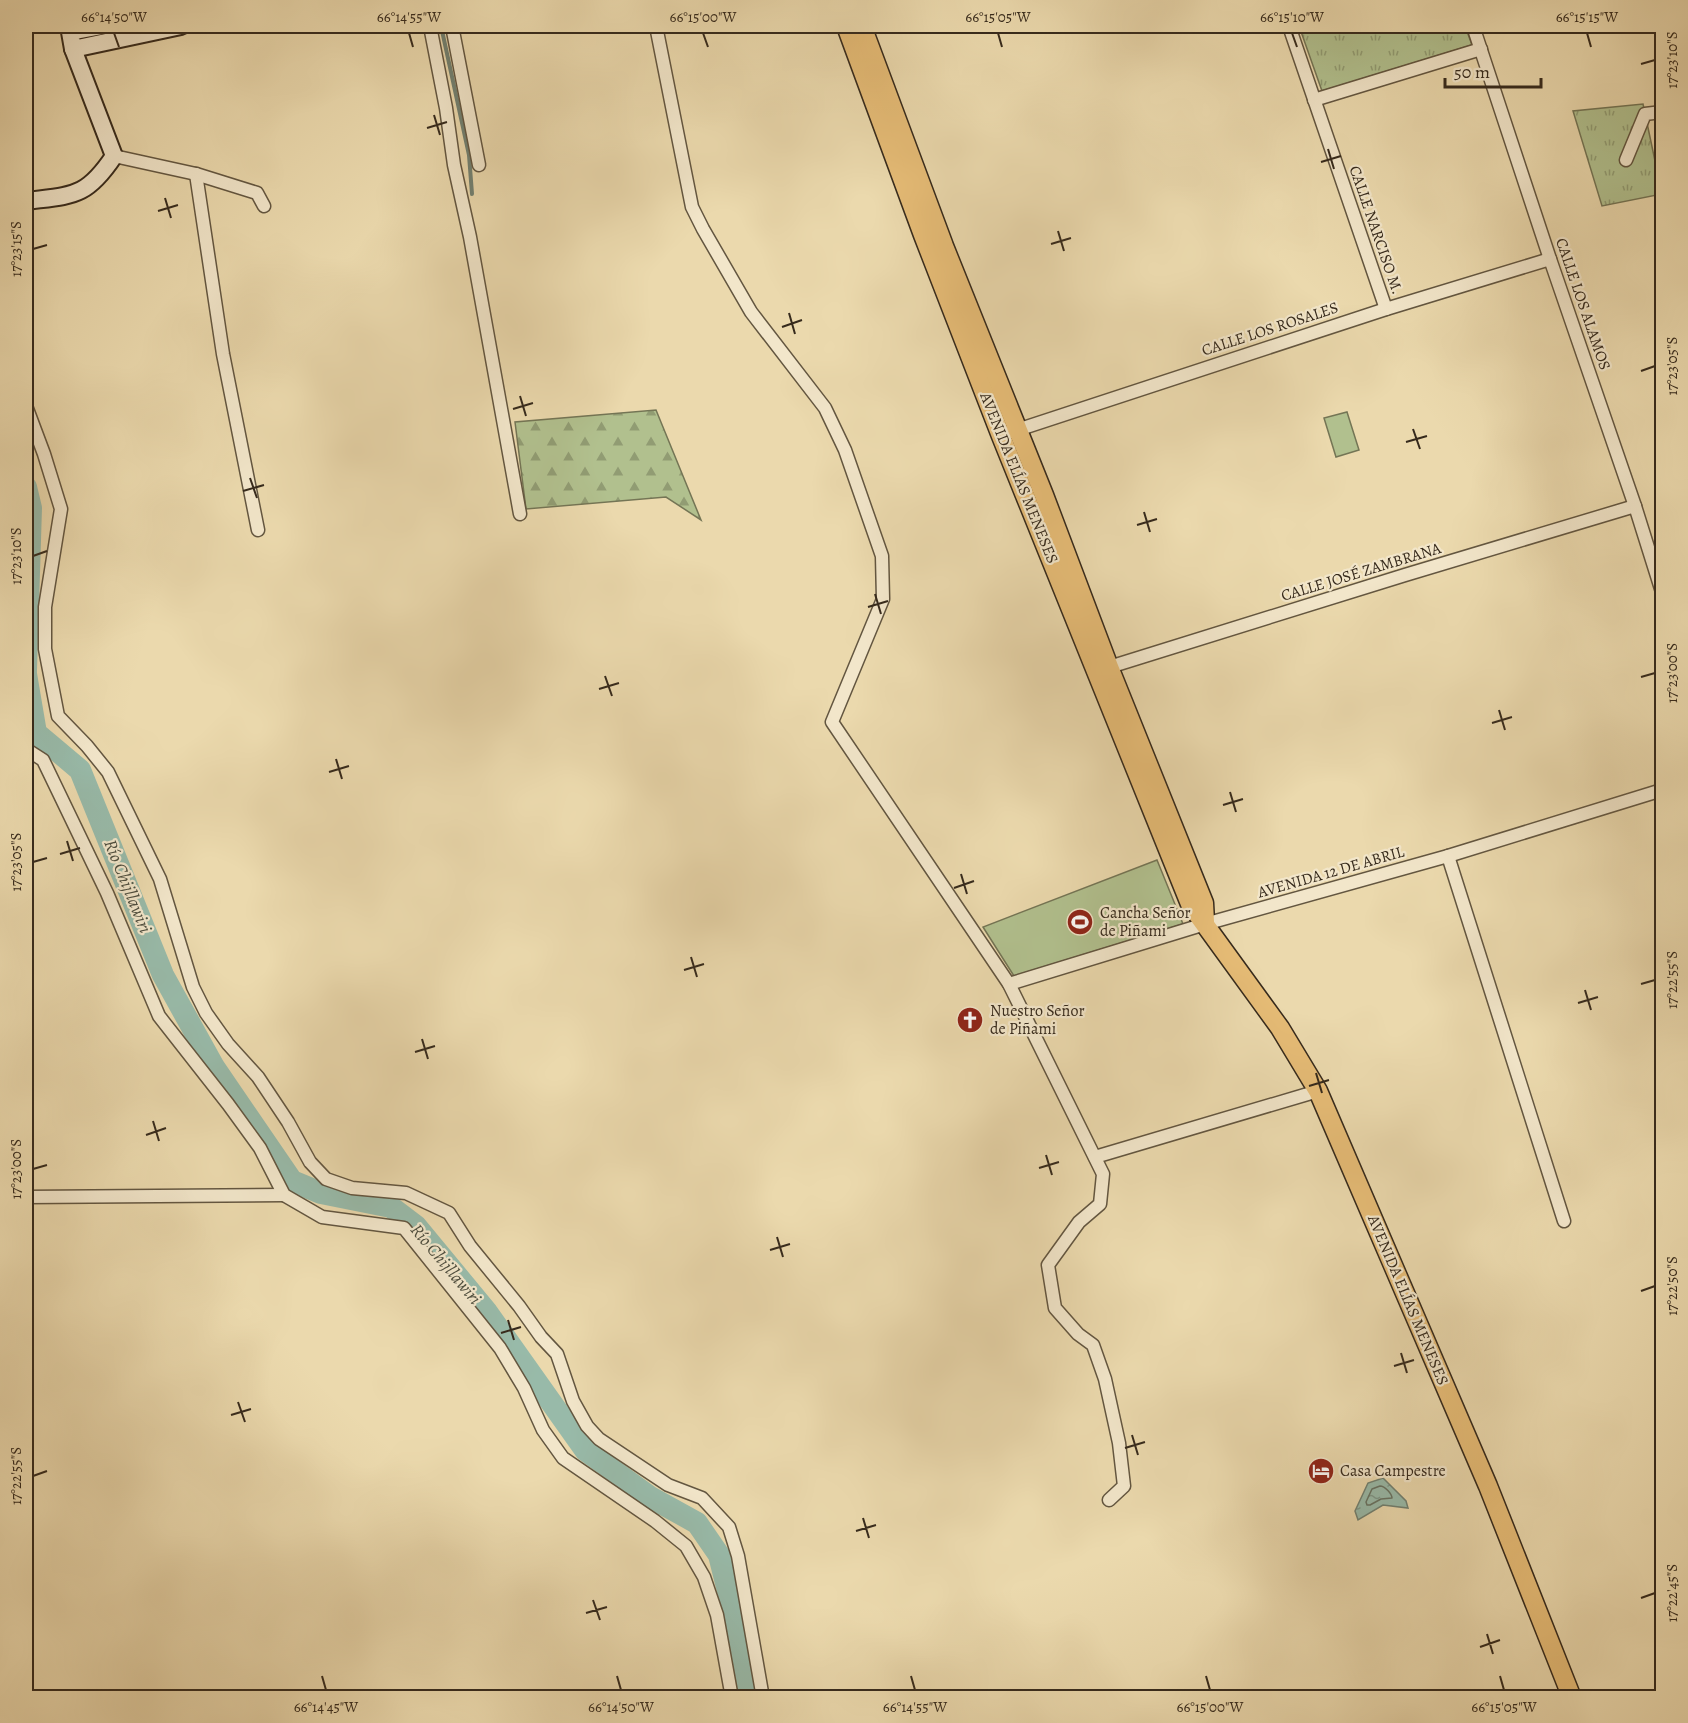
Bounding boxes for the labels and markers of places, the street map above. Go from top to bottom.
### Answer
place label: Cancha Señor de Piñami [1100,902,1191,942]
sports icon: Cancha Señor de Piñami [1065,907,1095,937]
place label: Nuestro Señor de Piñami [990,1000,1085,1040]
church icon: Nuestro Señor de Piñami [955,1005,985,1035]
hotel icon: Casa Campestre [1306,1456,1336,1486]
place label: Casa Campestre [1340,1460,1446,1482]

